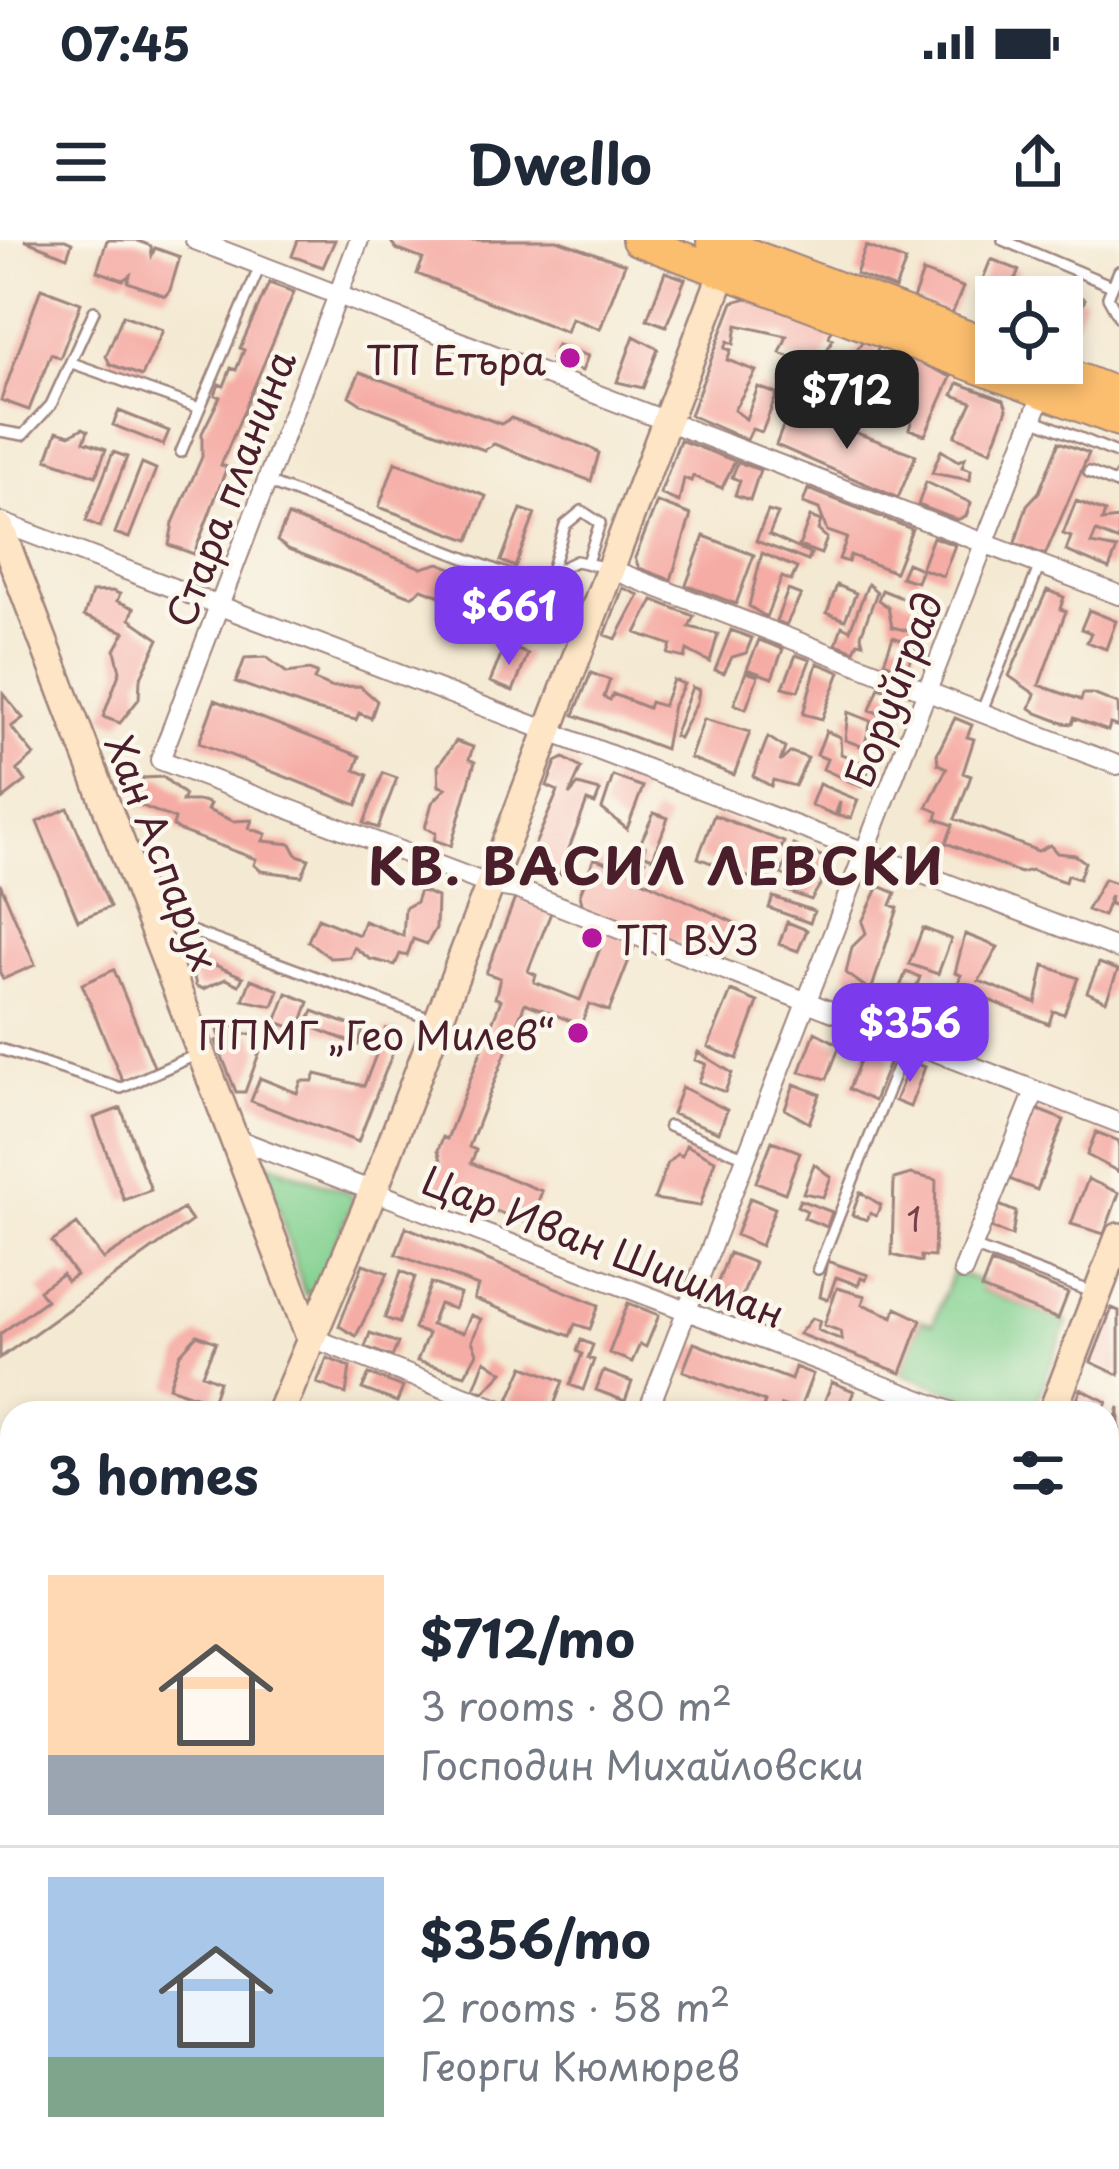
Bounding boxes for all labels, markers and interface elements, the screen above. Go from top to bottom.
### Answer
text: 07:45 [60,8,191,76]
text: Dwello [467,122,652,203]
icon: menu [48,129,114,195]
icon: share [1005,129,1071,195]
map controls [975,276,1083,384]
button: locate [975,276,1083,384]
place label: ТП Етъра [365,329,546,388]
street label: Стара планина [149,341,309,635]
marker: ТП Етъра [557,345,583,371]
pin: $712 [776,350,918,452]
text: $712 [802,359,892,418]
pin: $661 [438,566,580,668]
text: $661 [462,575,556,634]
street label: Боруйград [828,583,956,795]
street label: Хан Аспарух [92,726,236,978]
district label: КВ. ВАСИЛ ЛЕВСКИ [368,825,946,902]
place label: ТП ВУЗ [616,909,759,968]
marker: ТП ВУЗ [579,925,605,951]
pin: $356 [839,983,981,1085]
text: $356 [859,992,961,1051]
place label: ППМГ „Гео Милев“ [198,1004,554,1063]
marker: ППМГ „Гео Милев“ [565,1020,591,1046]
street label: Цар Иван Шишман [414,1149,794,1341]
house number: 1 [907,1193,921,1243]
text: 3 homes [48,1435,259,1512]
icon: filters [1005,1440,1071,1506]
text: $712/mo [420,1598,635,1675]
icon: home [144,1623,288,1767]
text: 3 rooms · 80 m² [420,1675,732,1734]
text: Господин Михайловски [420,1734,864,1793]
text: $356/mo [420,1899,651,1976]
icon: home [144,1925,288,2069]
text: 2 rooms · 58 m² [420,1976,730,2035]
text: Георги Кюмюрев [420,2035,740,2094]

